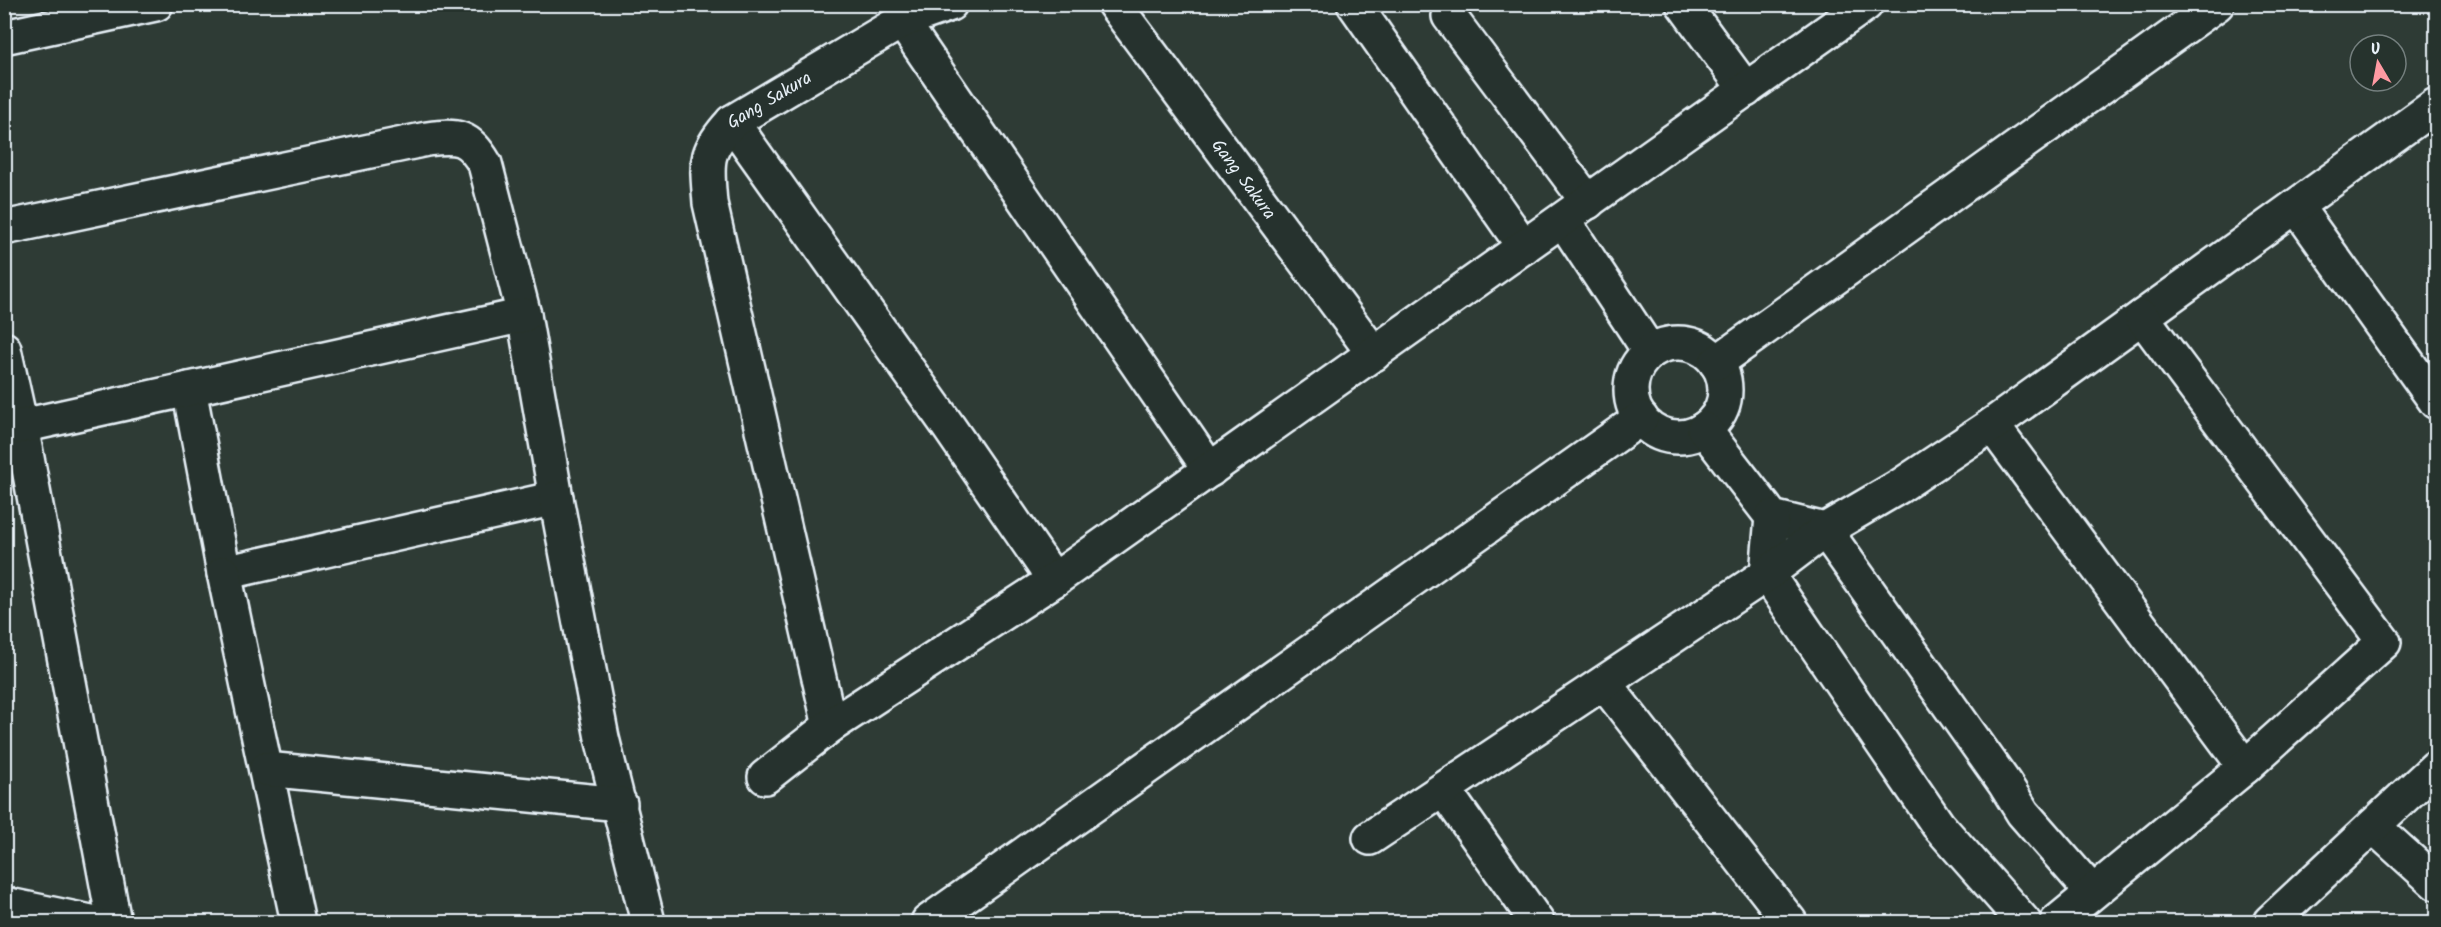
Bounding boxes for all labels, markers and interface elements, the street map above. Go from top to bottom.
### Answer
north arrow [2348,33,2408,93]
text: U [2369,36,2383,63]
street label: Gang Sakura [722,65,818,138]
street label: Gang Sakura [1203,133,1283,226]

